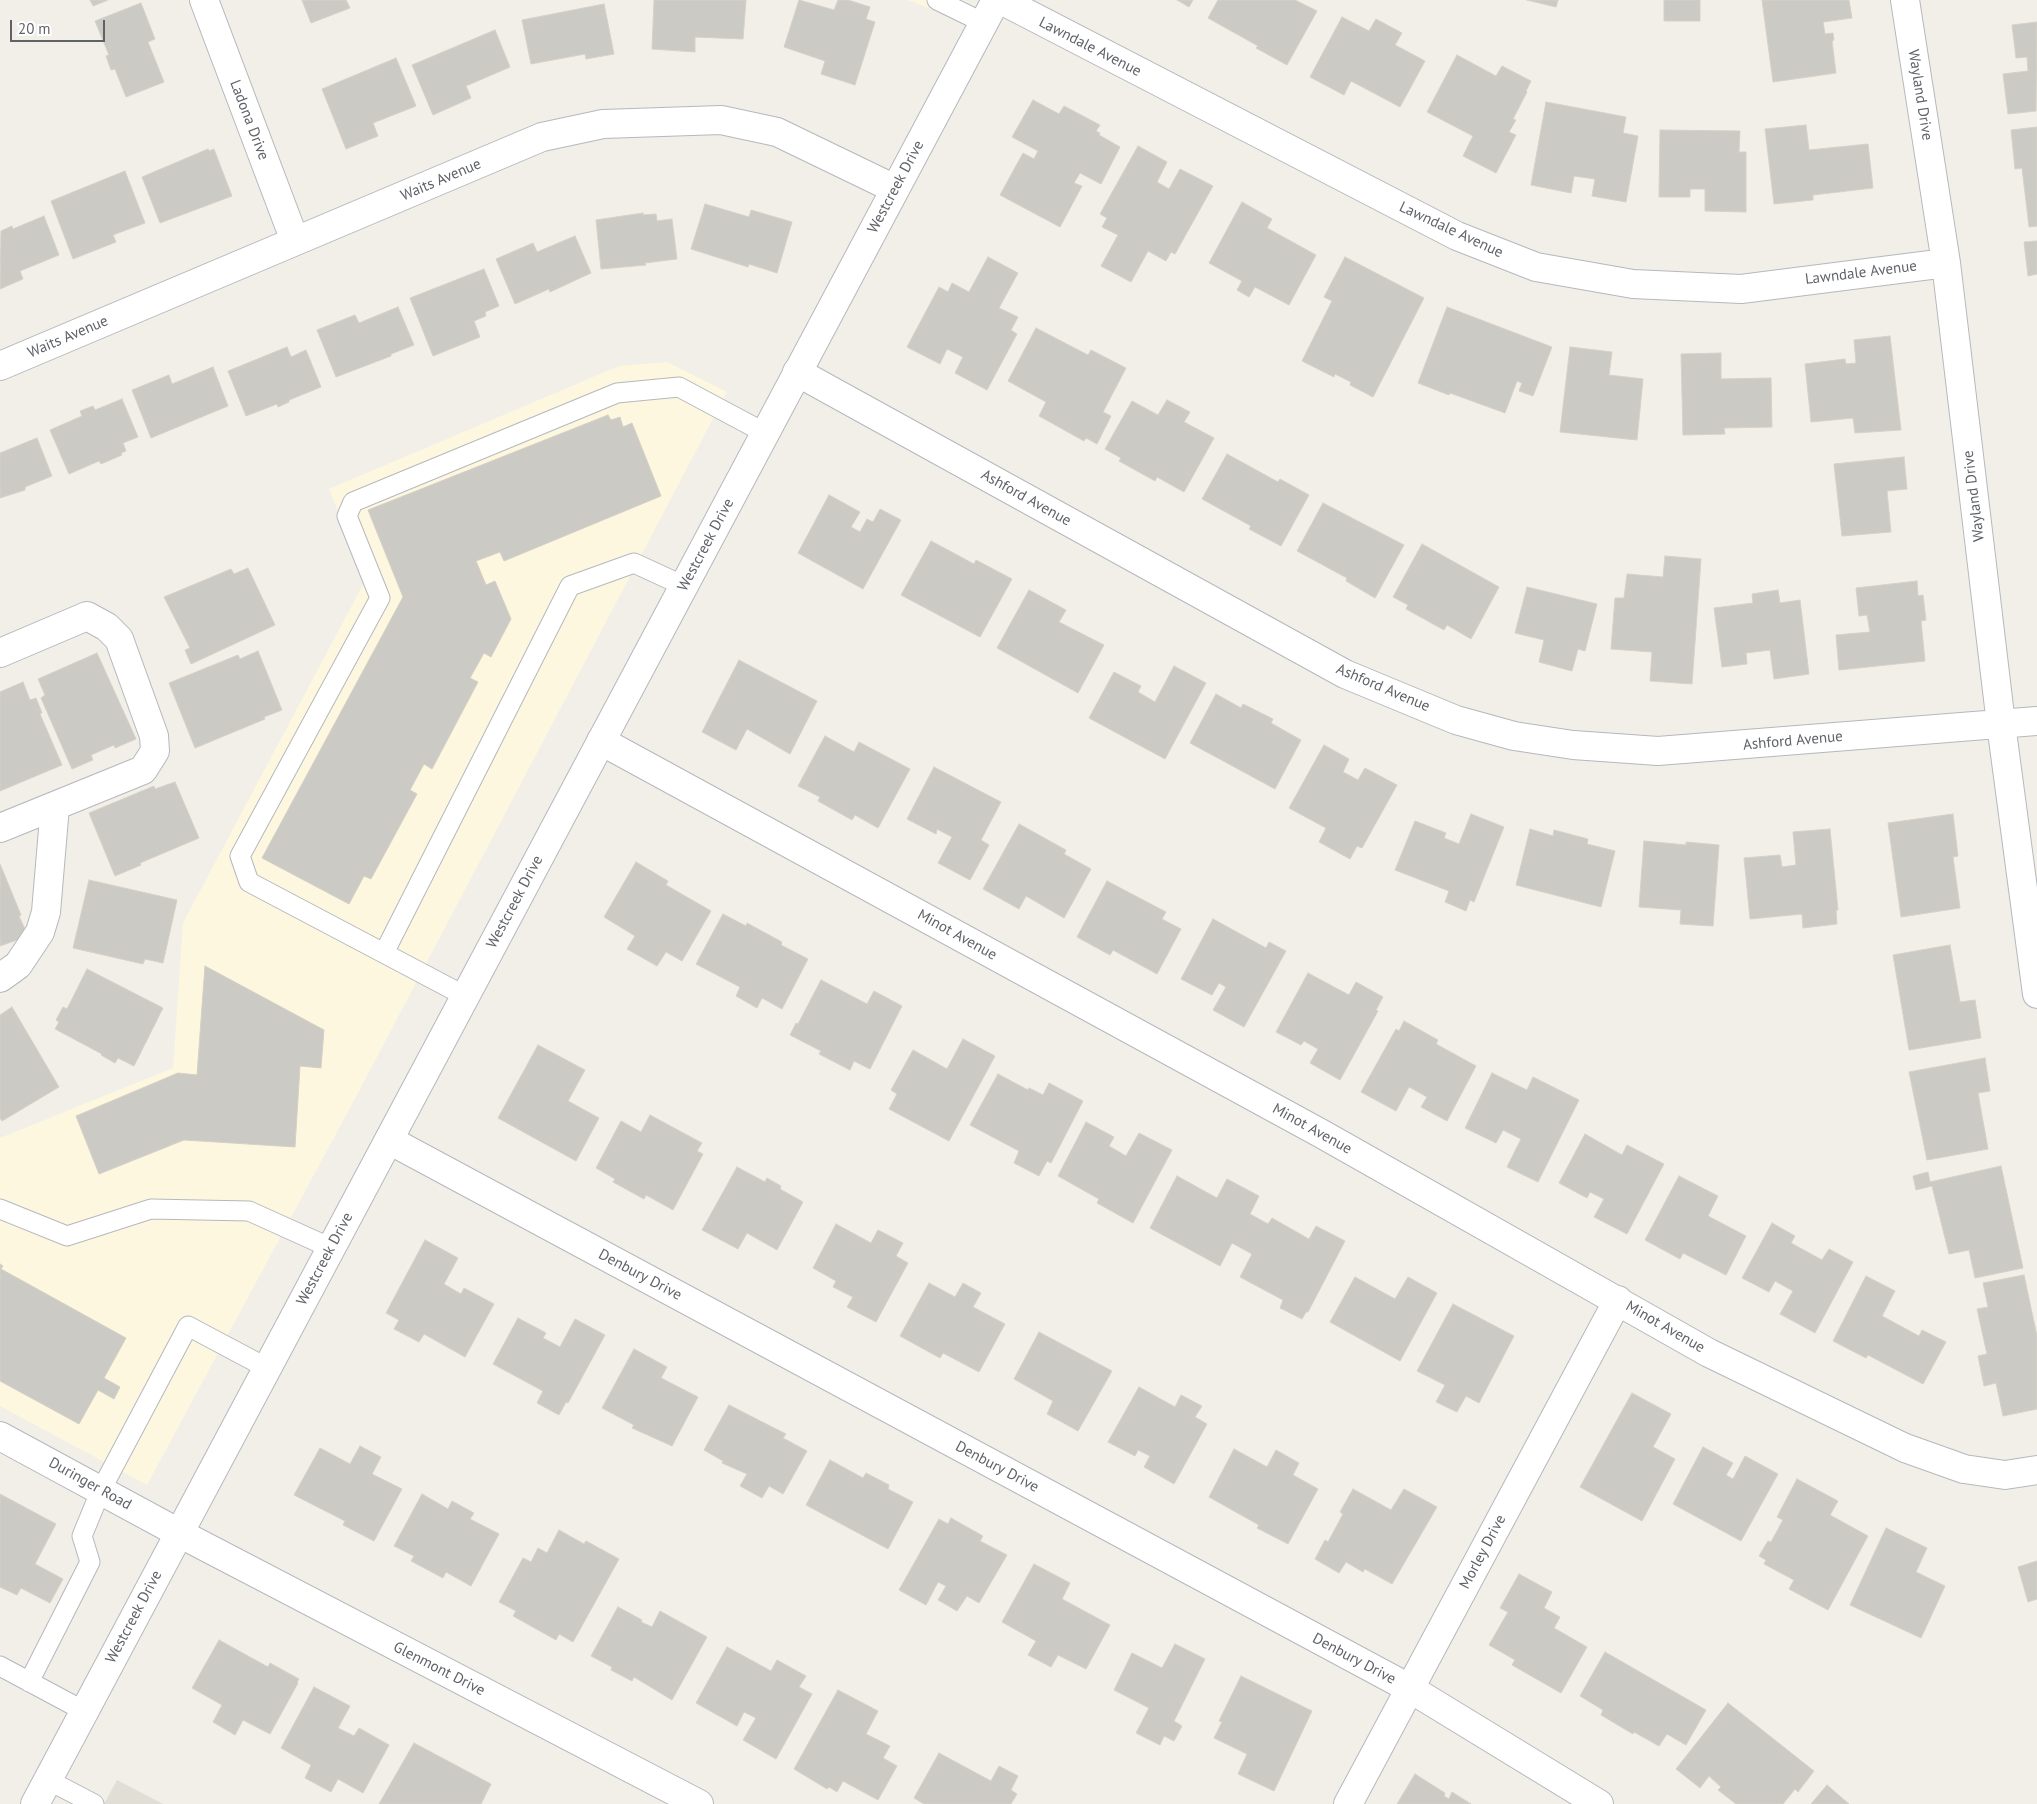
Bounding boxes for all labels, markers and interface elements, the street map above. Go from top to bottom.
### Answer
scale bar [12,10,108,42]
street label: Lawndale Avenue [1036,13,1144,81]
text: 20 m [18,19,51,38]
street label: Wayland Drive [1904,48,1936,142]
street label: Ladona Drive [225,77,273,163]
street label: Westcreek Drive [864,138,928,236]
street label: Waits Avenue [398,155,484,205]
street label: Lawndale Avenue [1396,198,1506,262]
street label: Lawndale Avenue [1804,257,1918,289]
street label: Waits Avenue [25,312,111,362]
street label: Wayland Drive [1959,449,1989,543]
street label: Ashford Avenue [978,466,1074,530]
street label: Westcreek Drive [674,496,738,594]
street label: Ashford Avenue [1333,660,1433,716]
street label: Ashford Avenue [1742,728,1844,754]
street label: Westcreek Drive [483,853,547,951]
street label: Minot Avenue [914,906,1000,964]
street label: Minot Avenue [1269,1100,1355,1158]
street label: Westcreek Drive [293,1210,357,1308]
street label: Denbury Drive [595,1246,685,1304]
street label: Minot Avenue [1622,1297,1708,1357]
street label: Denbury Drive [952,1438,1042,1496]
street label: Duringer Road [46,1454,134,1514]
street label: Morley Drive [1456,1512,1510,1592]
street label: Westcreek Drive [102,1568,166,1666]
street label: Denbury Drive [1309,1630,1399,1688]
street label: Glenmont Drive [390,1638,488,1700]

